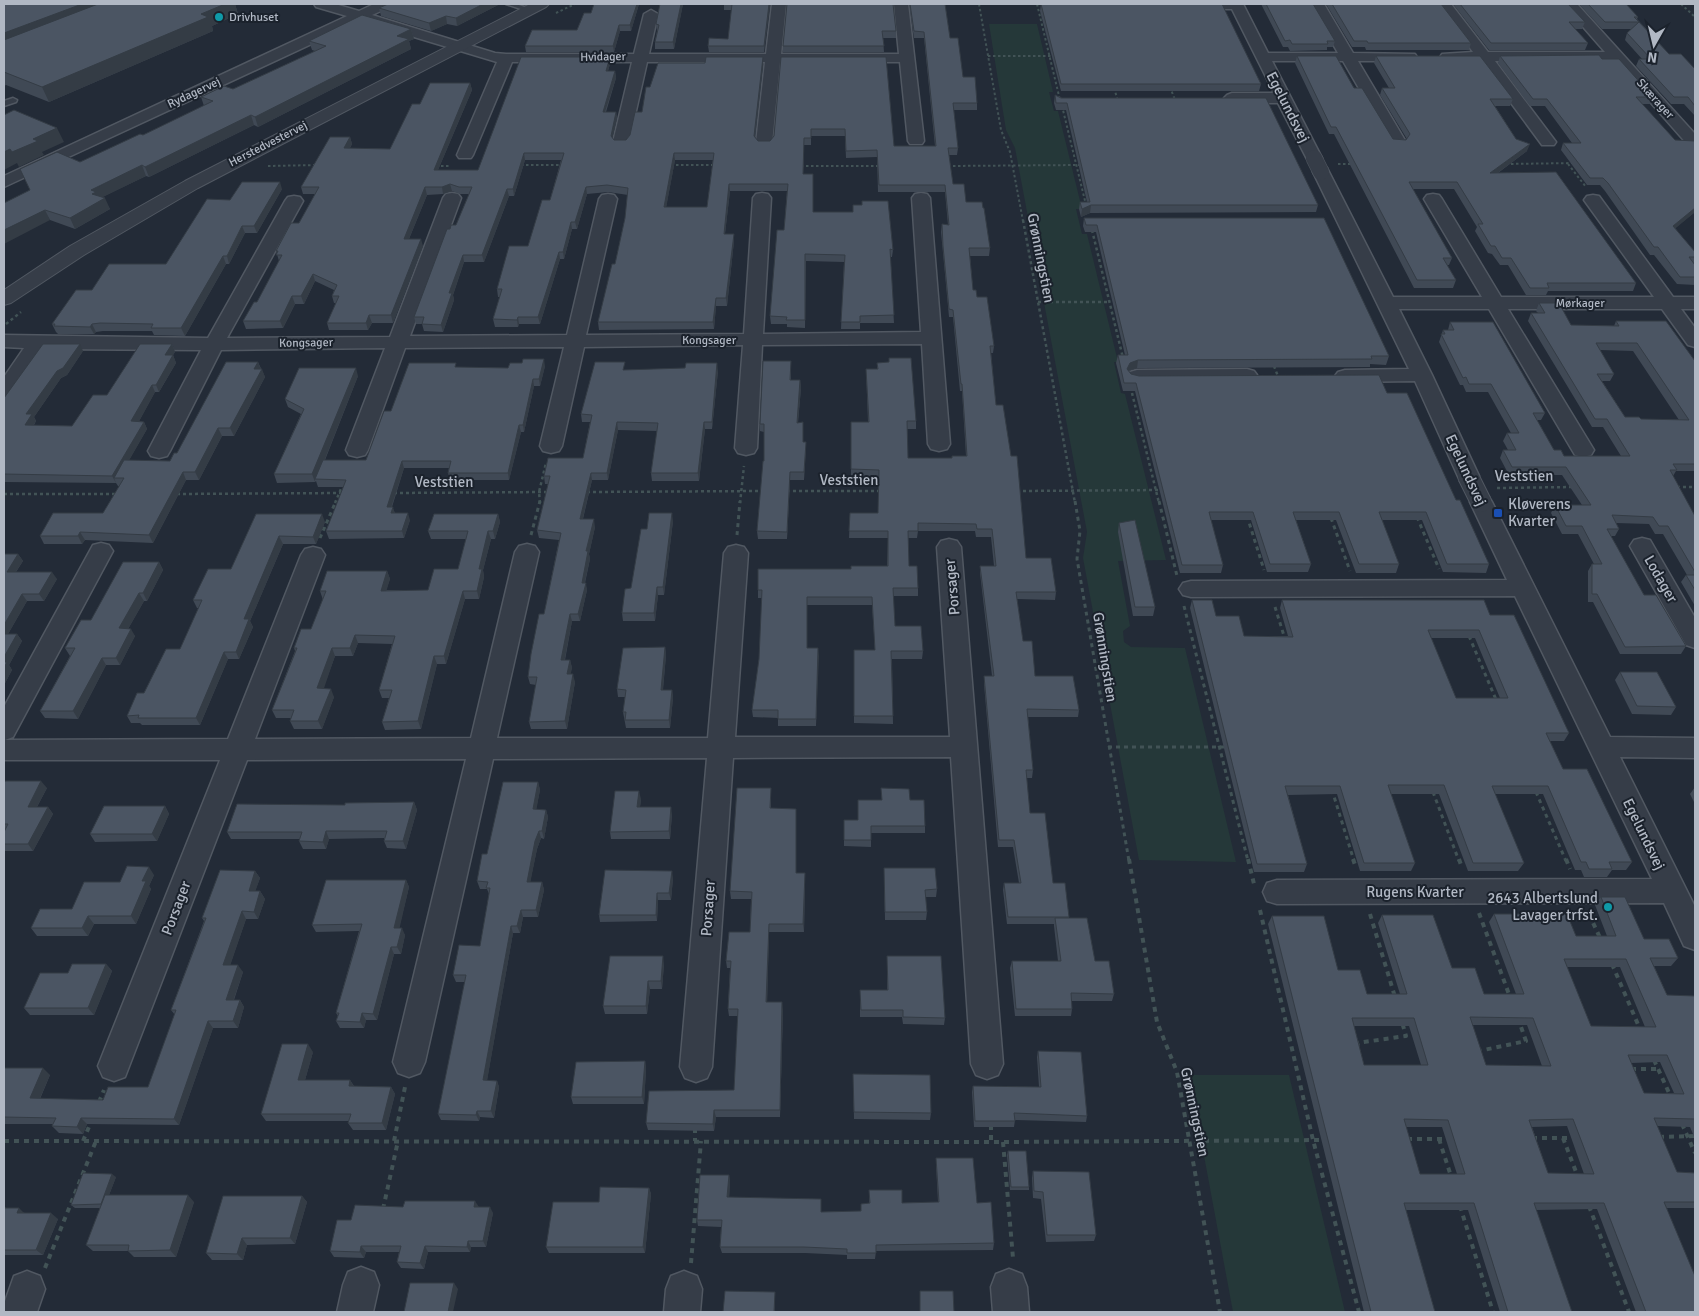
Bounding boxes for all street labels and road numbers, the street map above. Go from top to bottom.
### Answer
street label: Hvidager [580,49,627,65]
street label: Egelundsvej [1262,69,1314,145]
street label: Rydagervej [165,74,223,112]
street label: Skærager [1633,76,1677,123]
street label: Herstedvestervej [226,118,310,170]
street label: Grønningstien [1023,212,1059,304]
street label: Mørkager [1555,296,1605,311]
street label: Kongsager [682,333,737,348]
street label: Kongsager [279,335,334,351]
street label: Egelundsvej [1442,431,1490,509]
street label: Veststien [1495,467,1553,485]
street label: Veststien [820,471,878,489]
street label: Veststien [415,473,473,491]
street label: Lodager [1640,552,1682,606]
street label: Porsager [941,558,963,616]
street label: Grønningstien [1089,611,1121,703]
street label: Egelundsvej [1619,795,1669,873]
street label: Porsager [157,878,195,938]
street label: Porsager [697,879,719,937]
street label: Rugens Kvarter [1366,883,1464,901]
street label: Grønningstien [1177,1066,1213,1158]

